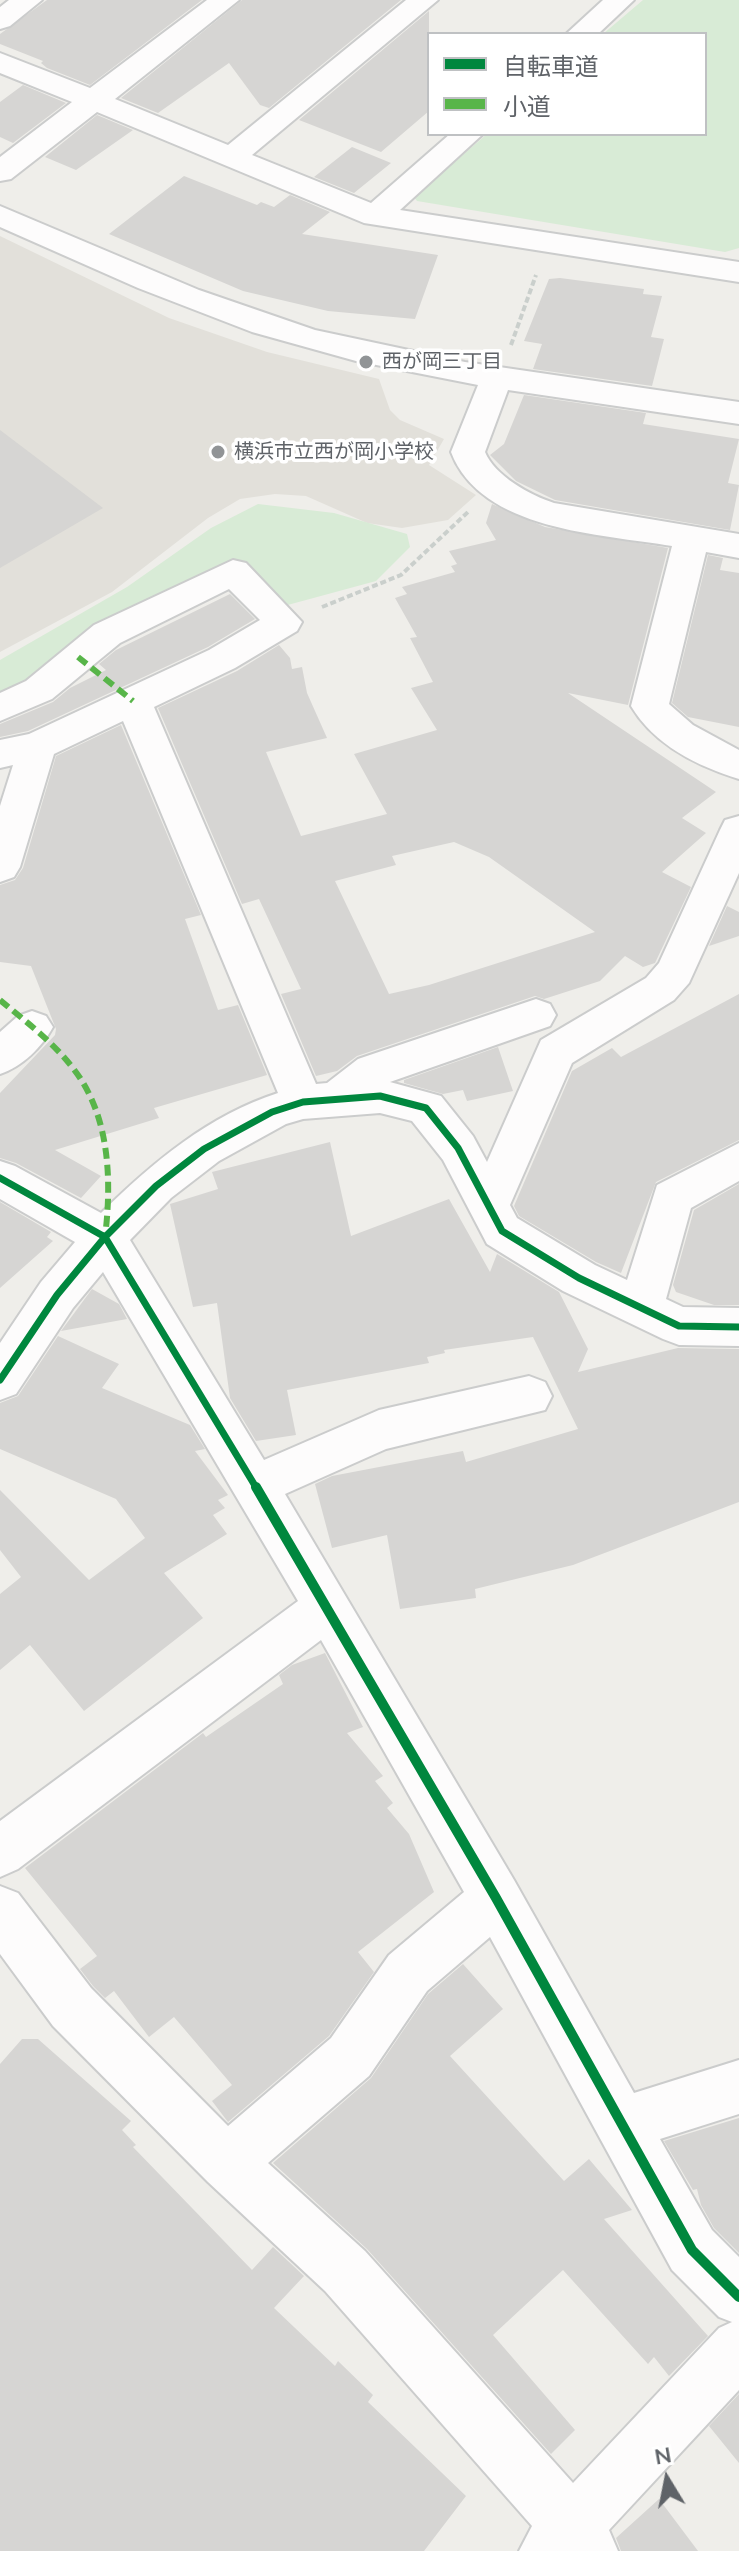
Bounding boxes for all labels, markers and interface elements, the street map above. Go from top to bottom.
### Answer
legend [427,32,707,136]
text: 自転車道 [503,51,599,81]
text: 小道 [503,91,551,121]
place label: 西が岡三丁目 [382,350,502,374]
marker: 西が岡三丁目 [357,353,375,371]
place label: 横浜市立西が岡小学校 [234,440,434,464]
marker: 横浜市立西が岡小学校 [209,443,227,461]
north arrow [627,2439,707,2519]
text: N [652,2440,673,2471]

